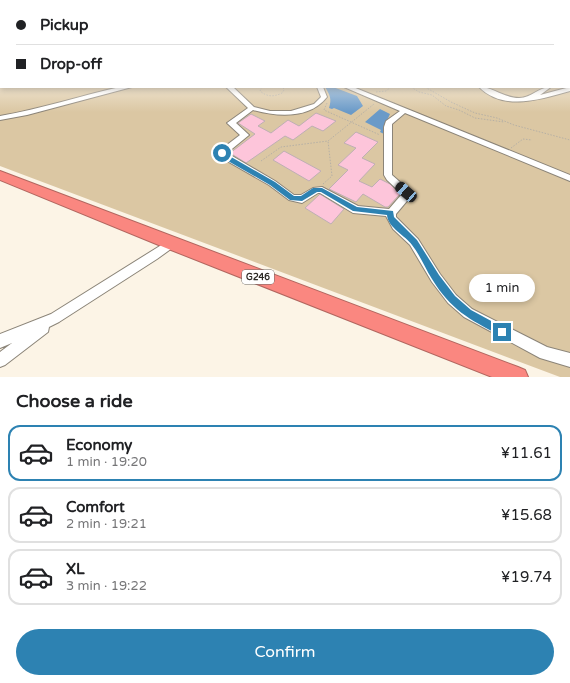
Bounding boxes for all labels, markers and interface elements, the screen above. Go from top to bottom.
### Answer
text: Pickup [40,16,88,34]
text: Drop-off [40,55,102,73]
route start [213,144,231,162]
car [393,180,419,204]
road number: G246 [242,270,274,284]
callout: 1 min [469,274,535,302]
text: 1 min [485,280,519,296]
route end [493,323,511,341]
text: Choose a ride [16,390,133,412]
icon: car [18,435,54,471]
text: Economy [66,436,132,454]
text: ¥11.61 [501,444,552,462]
text: 1 min · 19:20 [66,454,147,470]
icon: car [18,497,54,533]
text: Comfort [66,498,125,516]
text: ¥15.68 [501,506,552,524]
text: 2 min · 19:21 [66,516,147,532]
icon: car [18,559,54,595]
text: XL [66,560,85,578]
text: ¥19.74 [501,568,552,586]
text: 3 min · 19:22 [66,578,147,594]
button: Confirm [16,629,554,675]

